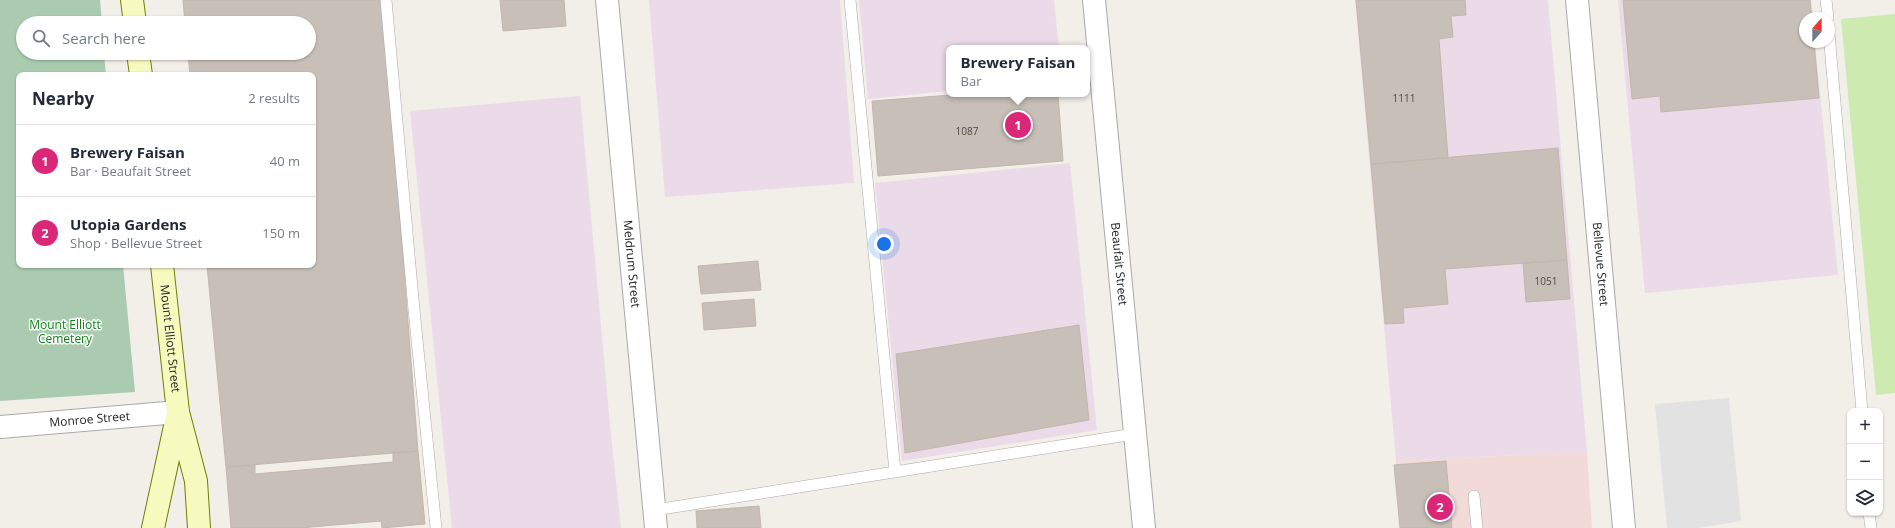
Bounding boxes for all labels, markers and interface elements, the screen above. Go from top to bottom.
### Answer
north arrow [1799,12,1835,48]
search box [16,16,316,60]
icon: search [30,27,52,49]
text: Search here [62,28,146,48]
popup [946,45,1090,97]
text: Brewery Faisan [961,52,1075,72]
text: Bar [961,72,981,90]
text: Nearby [32,87,94,110]
text: 2 results [248,89,300,107]
house number: 1111 [1393,91,1415,105]
pin: 1 [1005,110,1031,140]
house number: 1087 [956,124,979,138]
text: Brewery Faisan [70,142,185,162]
text: 1 [41,152,49,170]
text: 40 m [270,152,300,170]
text: Bar · Beaufait Street [70,162,191,180]
text: Utopia Gardens [70,214,187,234]
street label: Meldrum Street [619,219,645,308]
street label: Bellevue Street [1589,221,1613,307]
street label: Beaufait Street [1107,222,1132,306]
text: 2 [41,224,49,242]
text: 150 m [262,224,300,242]
text: Shop · Bellevue Street [70,234,202,252]
your location [874,234,894,254]
house number: 1051 [1535,274,1557,288]
street label: Mount Elliott Street [156,284,185,393]
park label: Mount Elliott Cemetery [29,316,101,347]
street label: Monroe Street [49,407,131,431]
map controls [1847,408,1883,516]
button: + [1847,408,1883,444]
button: − [1847,444,1883,480]
button: layers [1847,480,1883,516]
pin: 2 [1427,492,1453,522]

